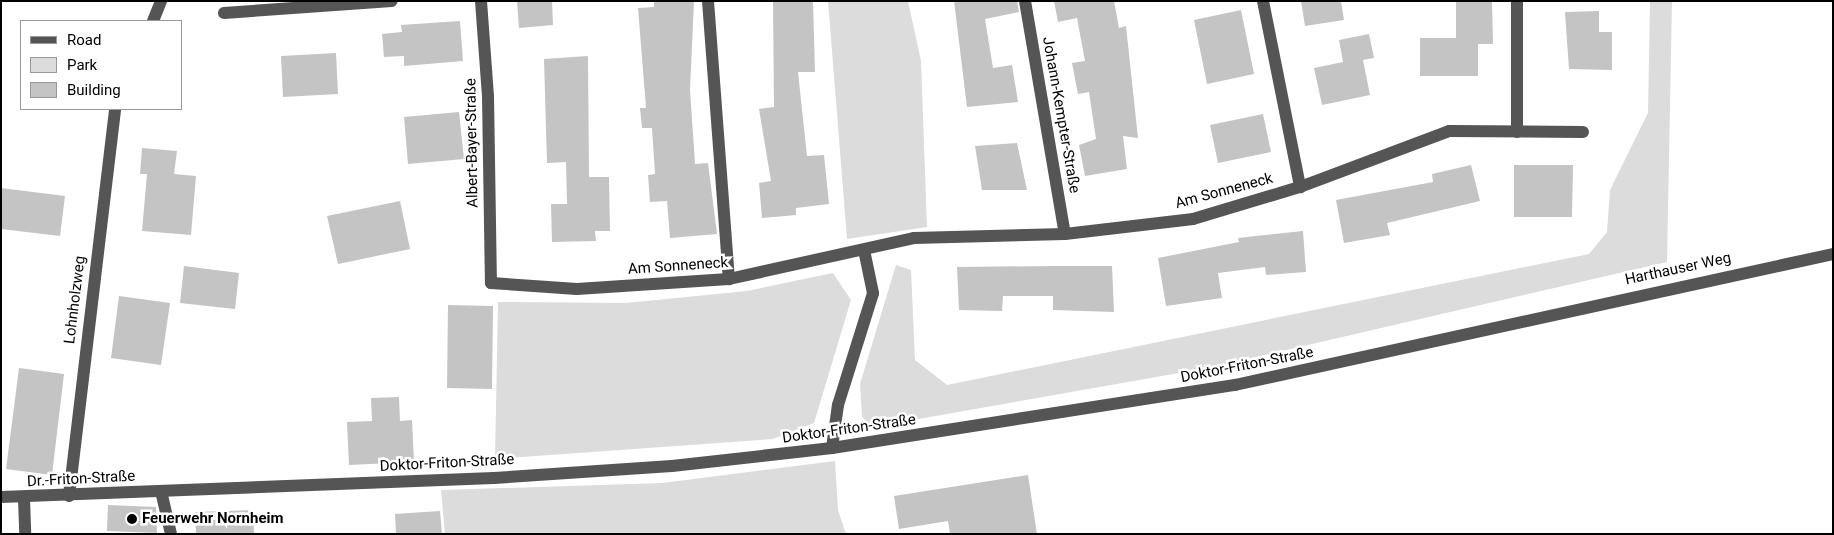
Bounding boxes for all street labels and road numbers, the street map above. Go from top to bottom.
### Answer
street label: Johann-Kempter-Straße [1038,35,1084,195]
street label: Albert-Bayer-Straße [462,78,482,208]
street label: Am Sonneneck [1173,169,1275,213]
street label: Harthauser Weg [1623,249,1733,289]
street label: Am Sonneneck [627,254,729,278]
street label: Lohnholzweg [61,255,89,345]
street label: Doktor-Friton-Straße [1179,343,1315,387]
street label: Doktor-Friton-Straße [781,411,917,447]
street label: Doktor-Friton-Straße [379,450,515,476]
street label: Dr.-Friton-Straße [26,467,136,491]

